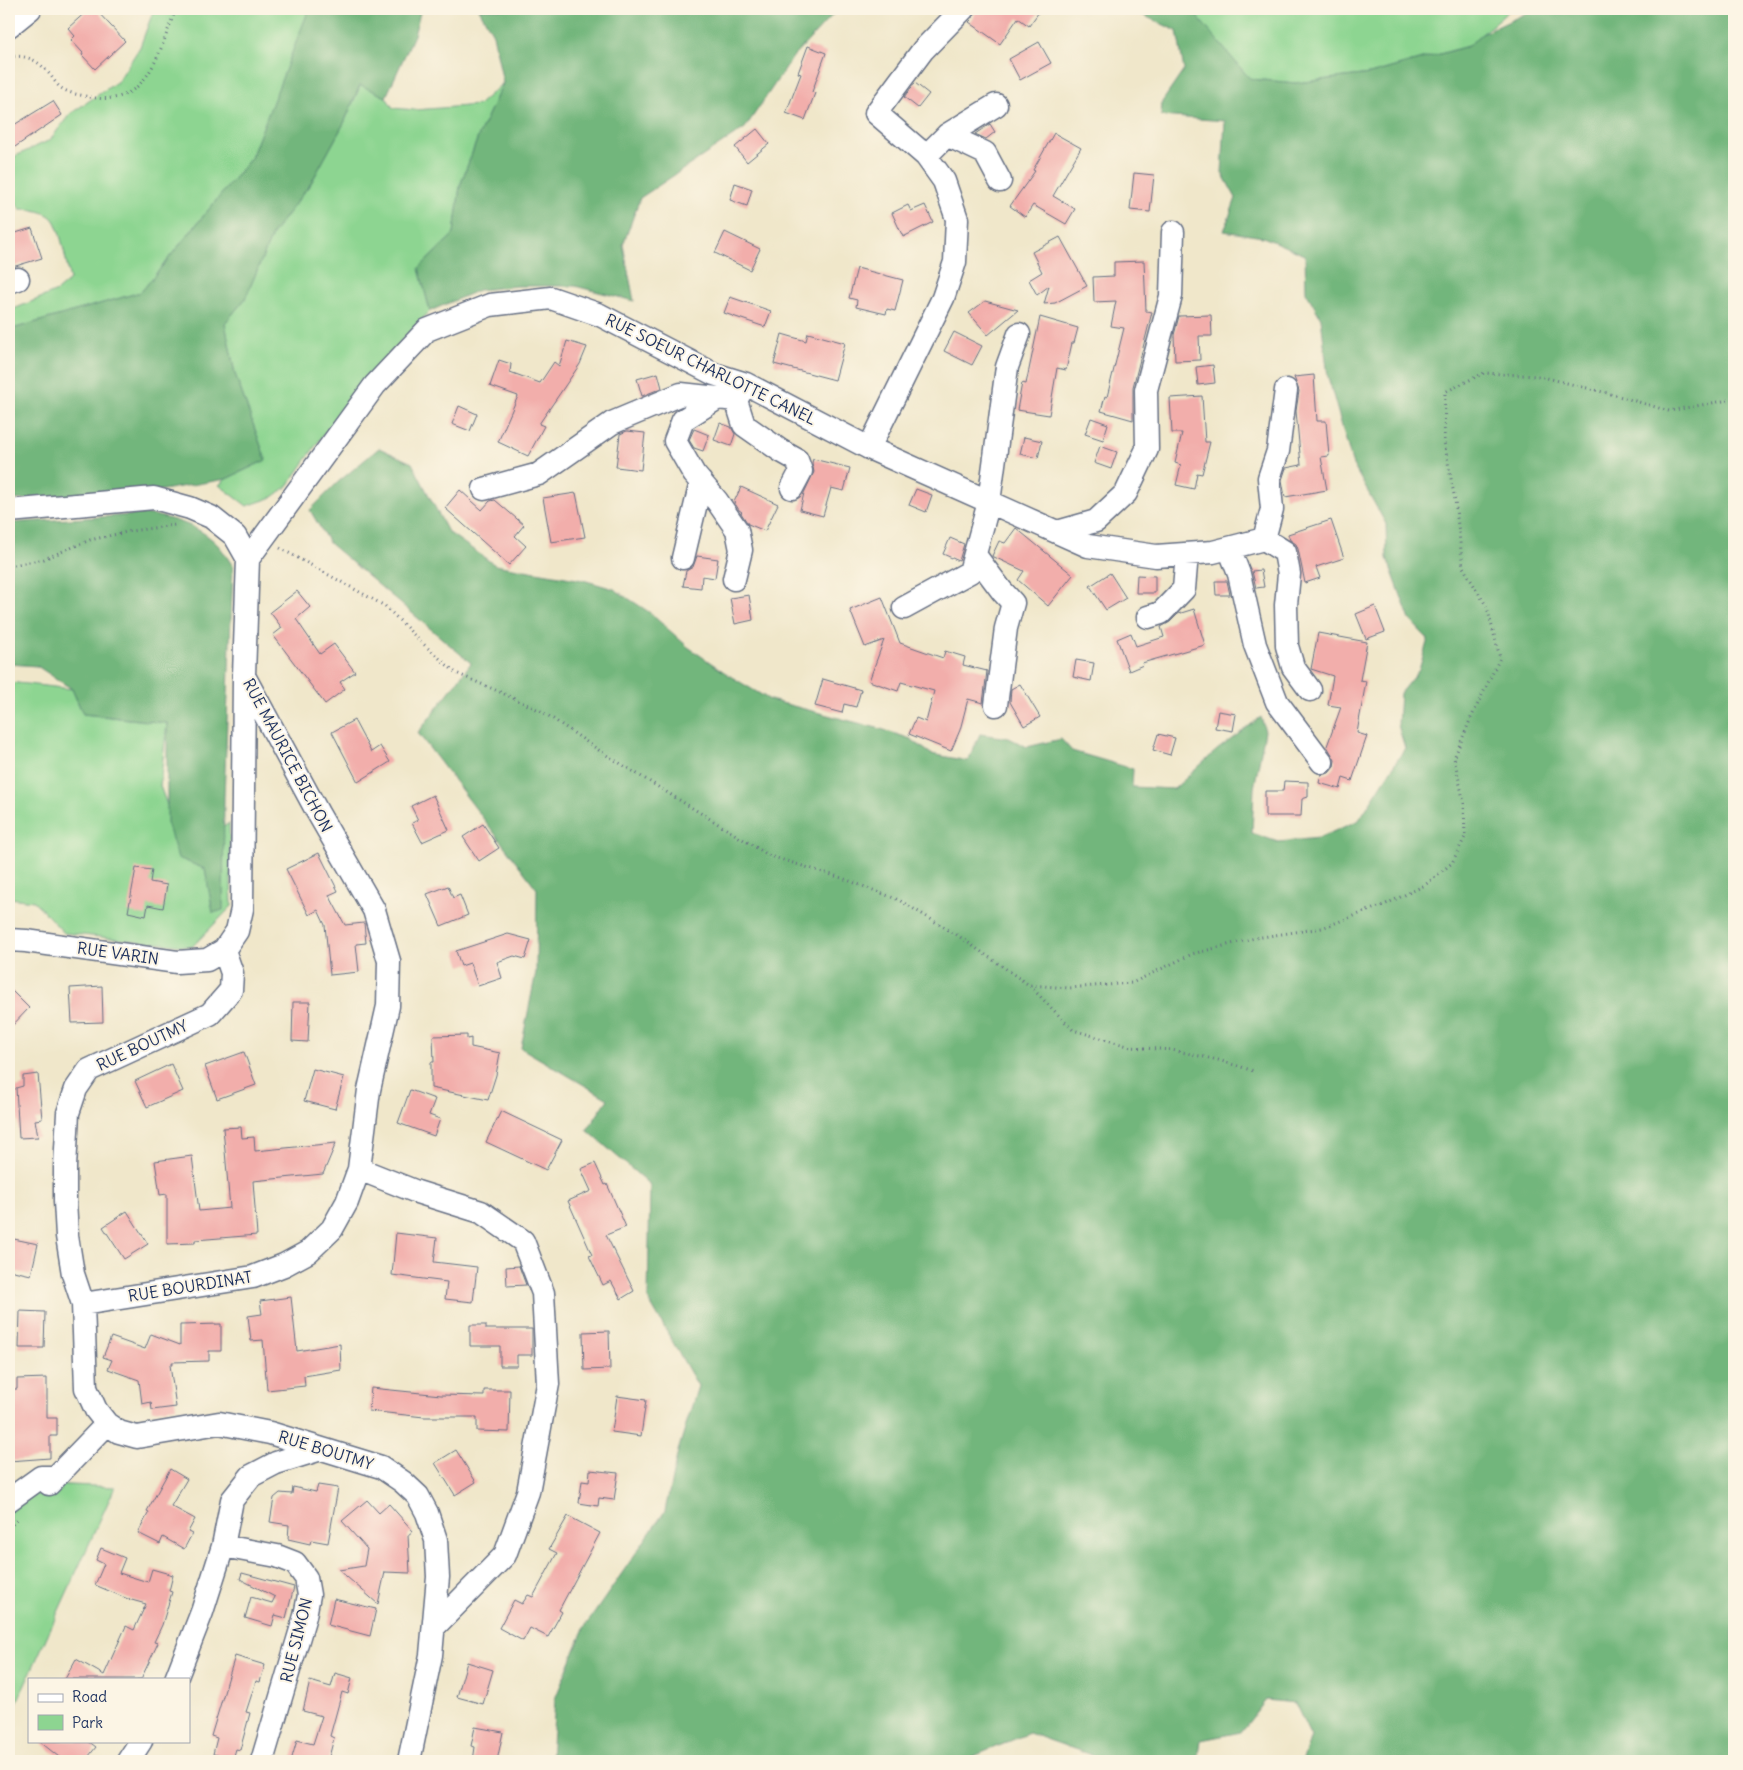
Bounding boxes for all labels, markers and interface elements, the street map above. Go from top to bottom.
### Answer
street label: RUE SOEUR CHARLOTTE CANEL [602,309,820,429]
street label: RUE MAURICE BICHON [239,675,337,835]
street label: RUE VARIN [76,937,160,969]
street label: RUE BOUTMY [93,1015,191,1075]
street label: RUE BOURDINAT [127,1266,253,1306]
street label: RUE BOUTMY [276,1426,376,1474]
street label: RUE SIMON [276,1596,316,1684]
legend [28,1678,190,1742]
text: Road [72,1687,107,1706]
text: Park [72,1713,103,1732]

